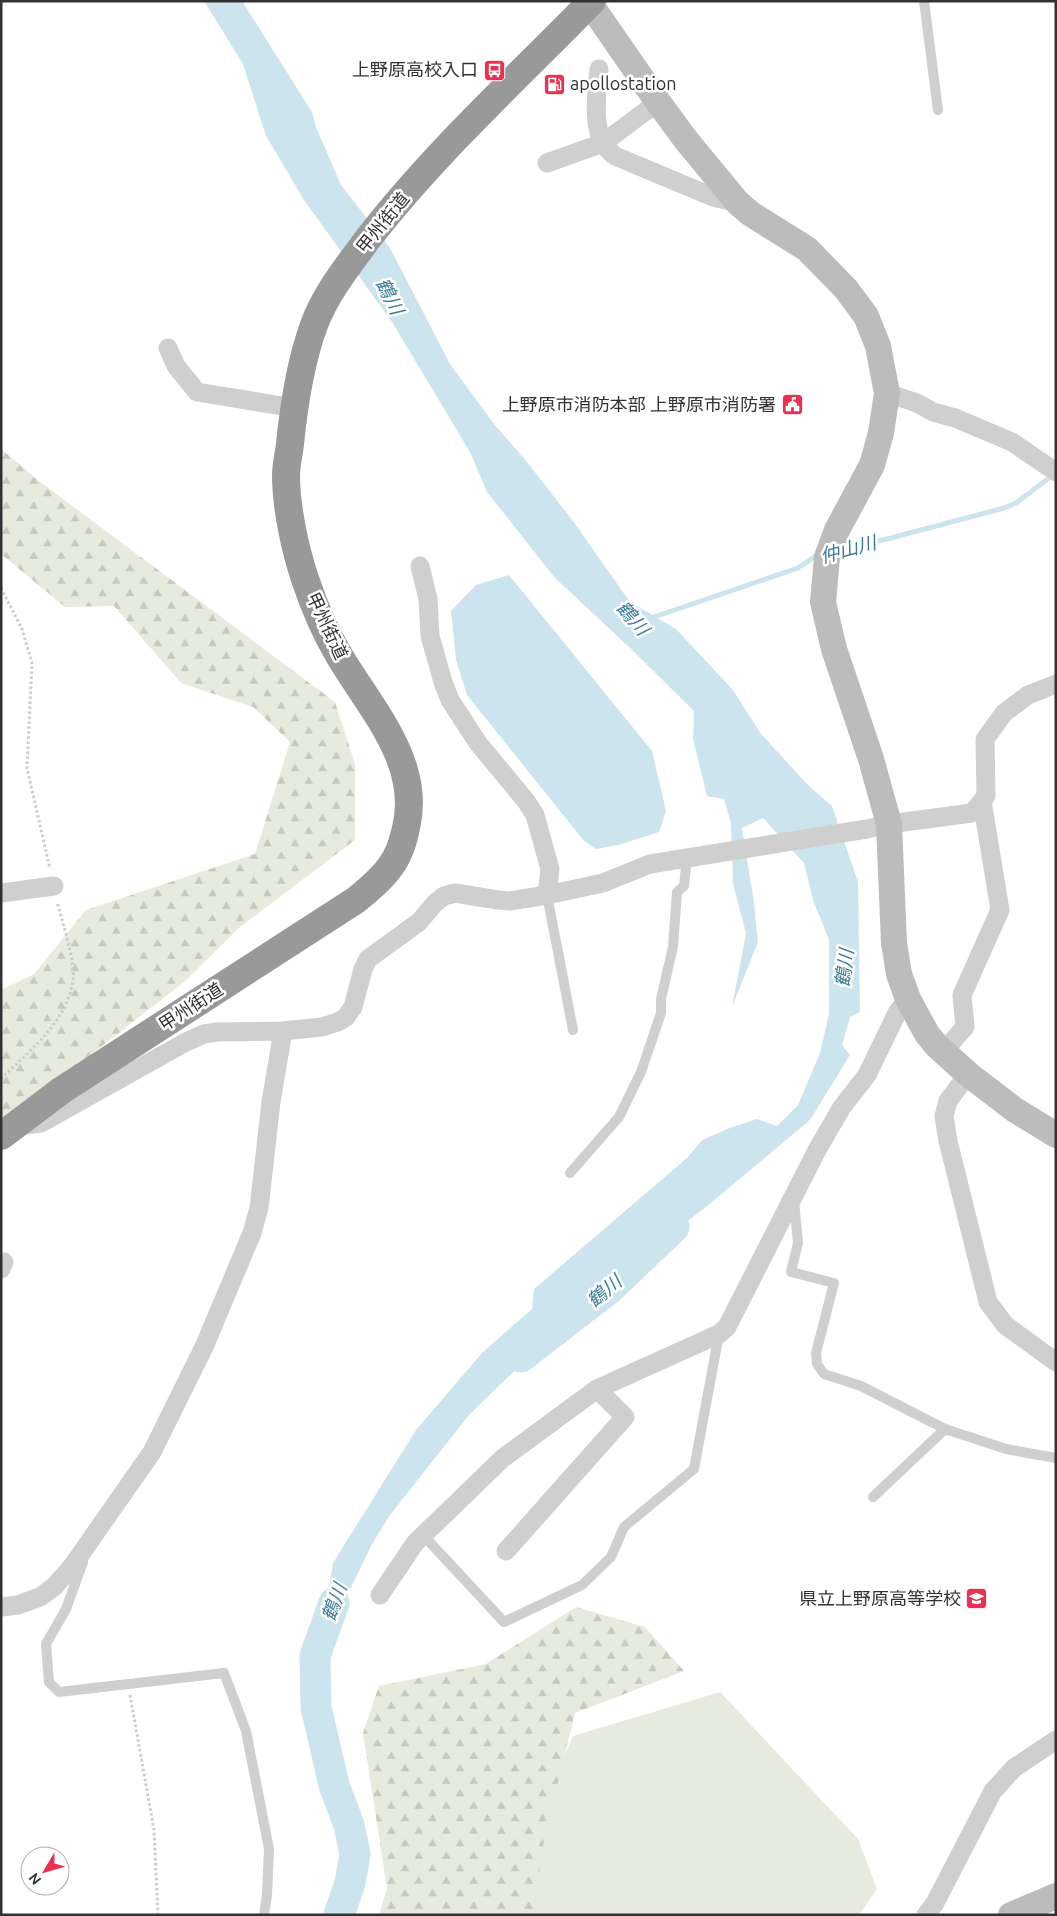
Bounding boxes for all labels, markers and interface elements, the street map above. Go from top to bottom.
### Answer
bus stop icon: 上野原高校入口 [482,58,506,82]
place label: 上野原高校入口 [352,59,478,79]
fuel station icon: apollostation [542,72,566,96]
place label: apollostation [570,73,677,93]
street label: 甲州街道 [352,188,413,257]
water label: 鶴川 [372,274,409,320]
public building icon: 上野原市消防本部 上野原市消防署 [780,393,804,417]
place label: 上野原市消防本部 上野原市消防署 [502,394,776,414]
water label: 仲山川 [818,530,880,567]
street label: 甲州街道 [304,589,352,662]
water label: 鶴川 [612,596,655,641]
water label: 鶴川 [831,946,857,988]
street label: 甲州街道 [155,978,226,1034]
water label: 鶴川 [582,1269,627,1312]
water label: 鶴川 [317,1579,352,1624]
school or university icon: 県立上野原高等学校 [965,1587,989,1611]
place label: 県立上野原高等学校 [799,1588,961,1608]
north arrow [20,1846,70,1896]
text: N [25,1870,44,1888]

